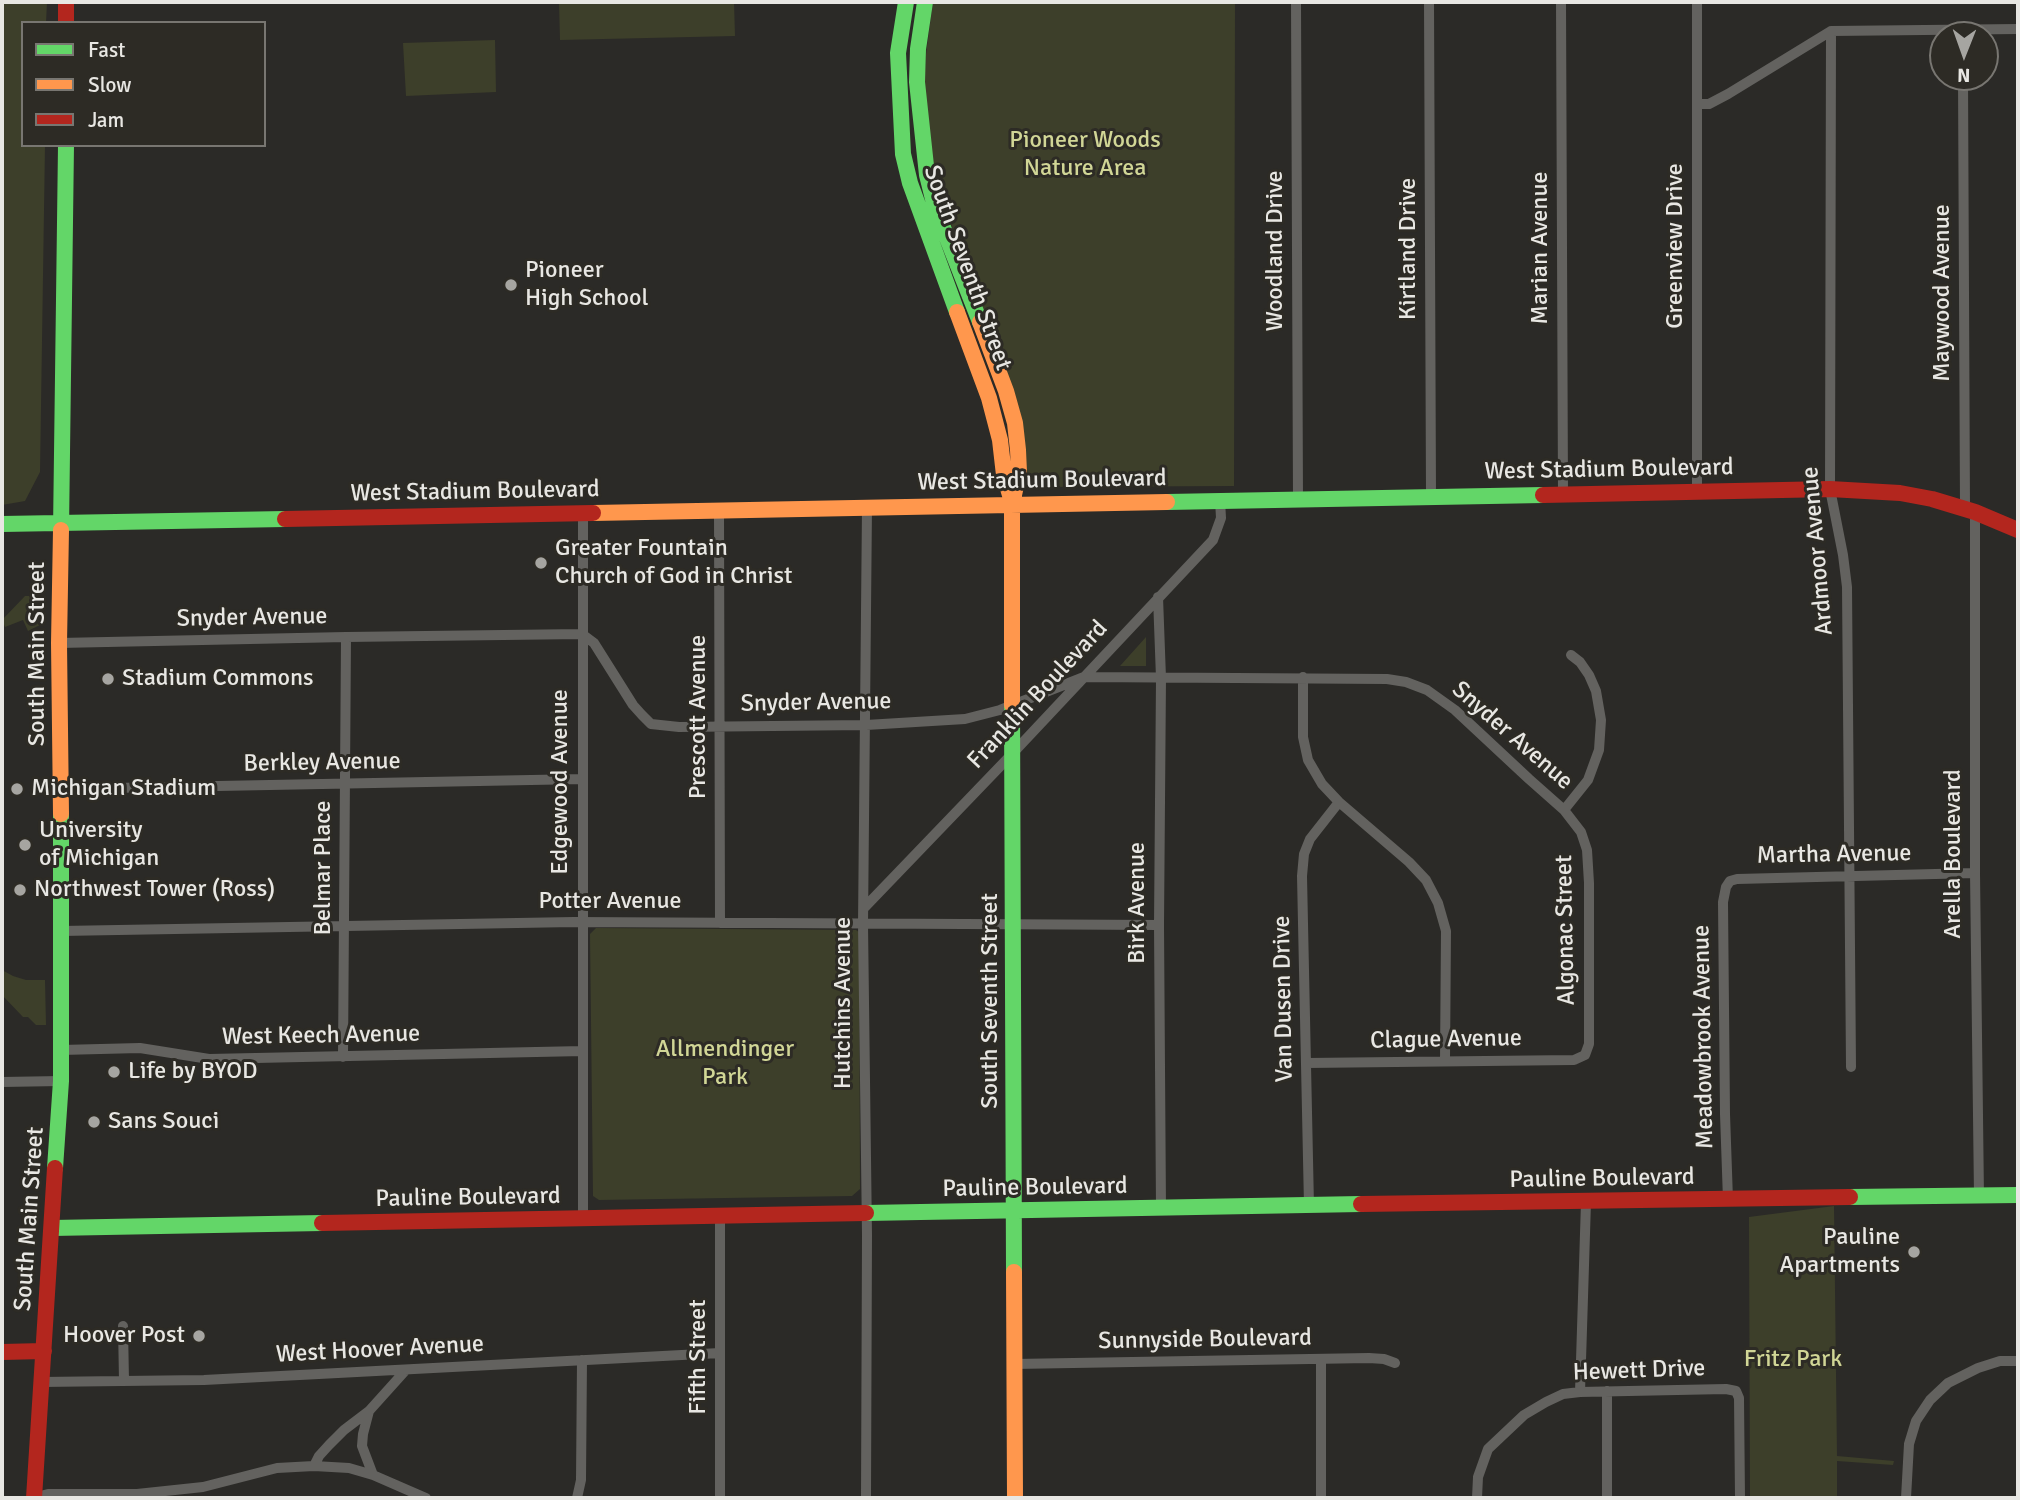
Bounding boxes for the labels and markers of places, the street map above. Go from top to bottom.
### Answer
place label: Pioneer High School [525,257,648,313]
marker: Pioneer High School [503,277,519,293]
place label: Greater Fountain Church of God in Christ [555,535,792,591]
marker: Greater Fountain Church of God in Christ [533,555,549,571]
place label: Stadium Commons [122,665,314,693]
marker: Stadium Commons [100,671,116,687]
place label: Michigan Stadium [31,775,216,803]
marker: Michigan Stadium [9,781,25,797]
place label: University of Michigan [39,817,159,873]
marker: University of Michigan [17,837,33,853]
place label: Northwest Tower (Ross) [34,876,275,904]
marker: Northwest Tower (Ross) [12,882,28,898]
place label: Life by BYOD [128,1058,258,1086]
marker: Life by BYOD [106,1064,122,1080]
place label: Sans Souci [108,1108,219,1136]
marker: Sans Souci [86,1114,102,1130]
place label: Pauline Apartments [1780,1224,1900,1280]
marker: Pauline Apartments [1906,1244,1922,1260]
place label: Hoover Post [63,1322,185,1350]
marker: Hoover Post [191,1328,207,1344]

